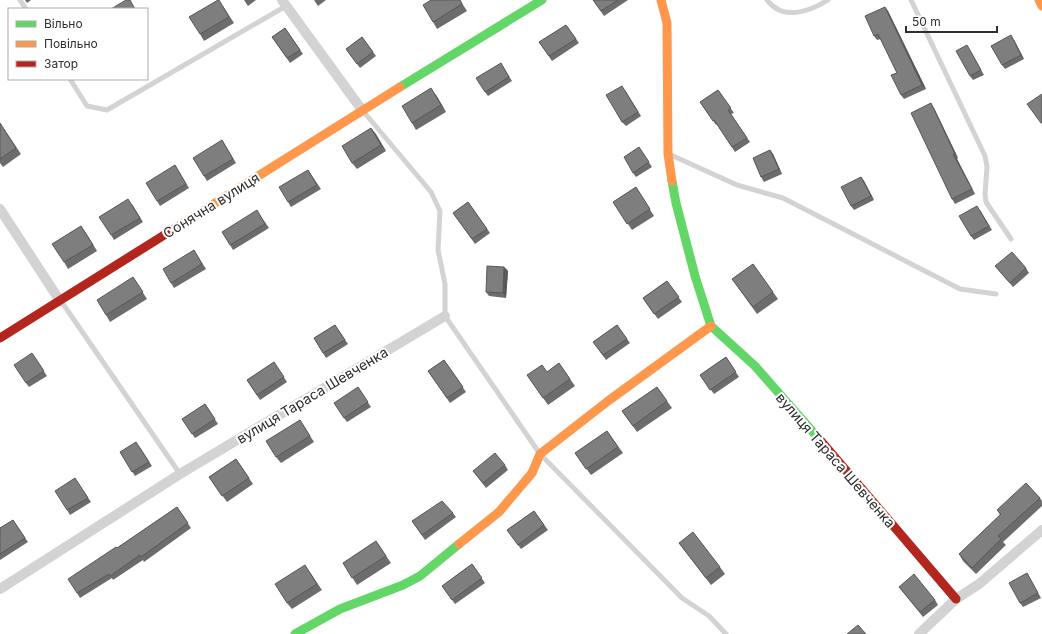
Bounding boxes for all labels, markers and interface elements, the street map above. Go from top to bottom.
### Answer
legend [8,8,148,80]
scale bar [906,8,997,34]
text: 50 m [912,14,941,29]
text: Вільно [44,16,83,31]
text: Повільно [44,36,98,51]
text: Затор [44,56,78,71]
street label: Сонячна вулиця [160,169,262,241]
street label: вулиця Тараса Шевченка [233,343,391,447]
street label: вулиця Тараса Шевченка [773,389,899,531]

